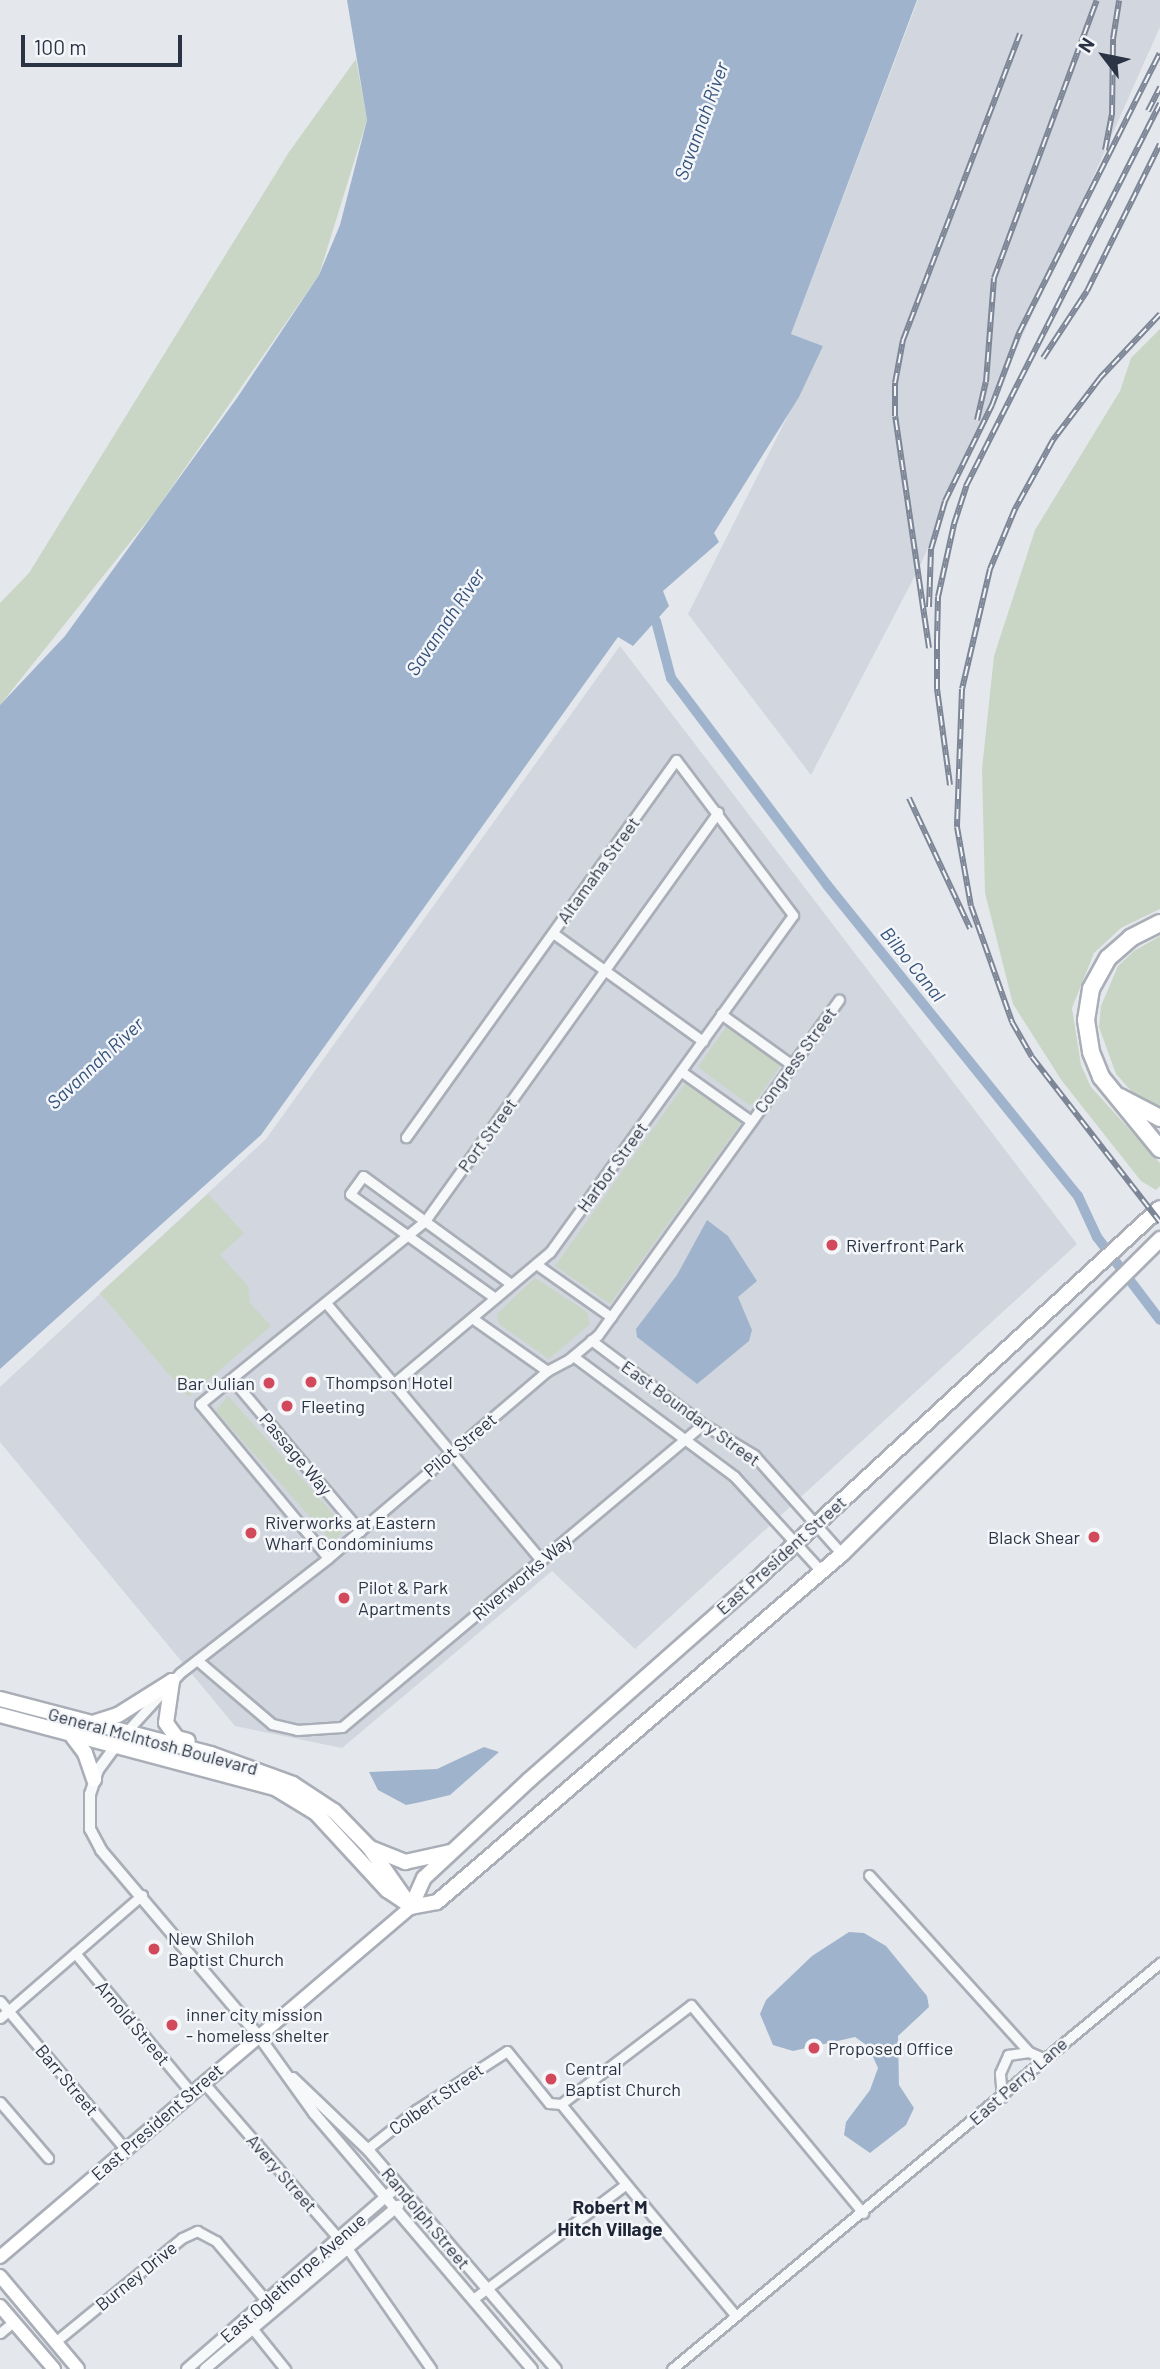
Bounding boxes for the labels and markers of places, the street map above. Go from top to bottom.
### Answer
place label: Riverfront Park [846,1234,964,1256]
marker: Riverfront Park [824,1237,840,1253]
place label: Thompson Hotel [325,1371,453,1393]
place label: Bar Julian [177,1372,255,1394]
marker: Thompson Hotel [303,1374,319,1390]
marker: Bar Julian [261,1375,277,1391]
place label: Fleeting [301,1395,365,1417]
marker: Fleeting [279,1398,295,1414]
place label: Riverworks at Eastern Wharf Condominiums [265,1512,436,1554]
marker: Riverworks at Eastern Wharf Condominiums [243,1525,259,1541]
place label: Black Shear [988,1526,1080,1548]
marker: Black Shear [1086,1529,1102,1545]
place label: Pilot & Park Apartments [358,1577,451,1620]
marker: Pilot & Park Apartments [336,1590,352,1606]
place label: New Shiloh Baptist Church [168,1928,284,1970]
marker: New Shiloh Baptist Church [146,1941,162,1957]
place label: inner city mission - homeless shelter [186,2004,329,2046]
marker: inner city mission - homeless shelter [164,2017,180,2033]
place label: Proposed Office [828,2037,953,2059]
marker: Proposed Office [806,2040,822,2056]
place label: Central Baptist Church [565,2058,681,2100]
marker: Central Baptist Church [543,2071,559,2087]

